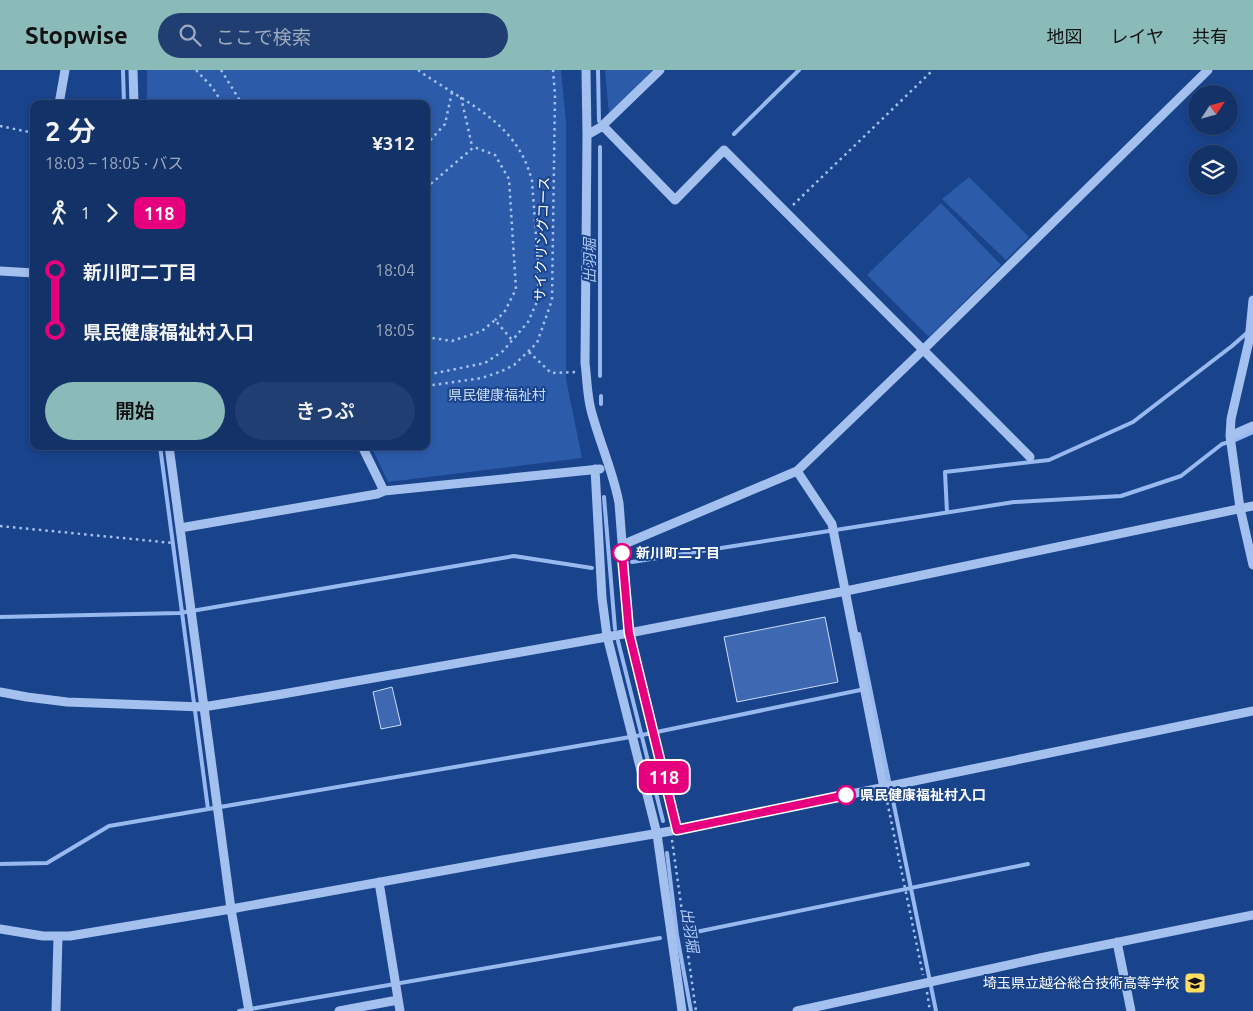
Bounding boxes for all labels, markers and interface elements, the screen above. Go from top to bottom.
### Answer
search box [158,13,508,58]
icon: search [176,21,204,49]
text: Stopwise [25,22,128,49]
text: ここで検索 [216,26,311,48]
text: 地図 [1047,26,1083,46]
text: レイヤ [1111,26,1164,46]
text: 共有 [1192,26,1228,46]
north arrow [1188,85,1238,135]
map controls [1188,85,1238,195]
text: 2 分 [45,115,95,146]
text: ¥312 [372,132,415,154]
button: layers [1188,145,1238,195]
text: 18:03 – 18:05 · バス [45,154,184,172]
street label: サイクリングコース [532,176,552,302]
icon: walk [45,199,73,227]
icon: forward [98,199,126,227]
text: 118 [144,203,175,223]
text: 1 [81,204,90,222]
water label: 出羽堀 [581,237,598,284]
text: 新川町二丁目 [83,261,197,283]
text: 18:04 [375,261,415,279]
text: 県民健康福祉村入口 [83,321,254,343]
text: 18:05 [375,321,415,339]
button: 開始 [45,382,225,440]
button: きっぷ [235,382,415,440]
park label: 県民健康福祉村 [448,387,546,403]
marker: 新川町二丁目 [612,543,632,563]
place label: 新川町二丁目 [636,545,720,561]
line badge: 118 [635,761,693,793]
text: 118 [649,767,679,787]
marker: 県民健康福祉村入口 [836,785,856,805]
place label: 県民健康福祉村入口 [860,787,986,803]
water label: 出羽堀 [678,906,702,956]
school or university icon: 埼玉県立越谷総合技術高等学校 [1183,971,1207,995]
place label: 埼玉県立越谷総合技術高等学校 [983,975,1179,991]

